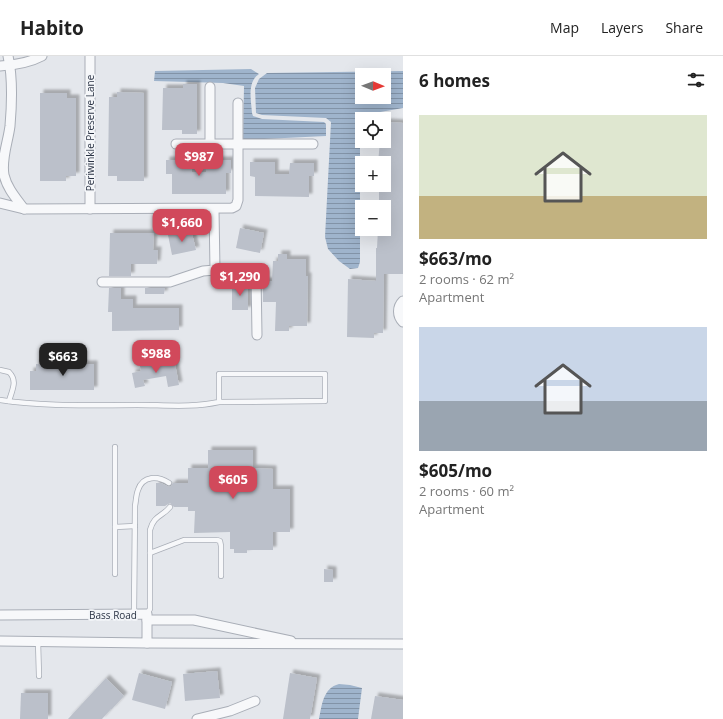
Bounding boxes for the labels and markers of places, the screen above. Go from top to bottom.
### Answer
pin: $987 [175,143,223,177]
pin: $1,660 [149,209,215,243]
pin: $1,290 [207,263,273,297]
pin: $988 [132,340,180,374]
pin: $663 [39,343,87,377]
pin: $605 [209,466,257,500]

